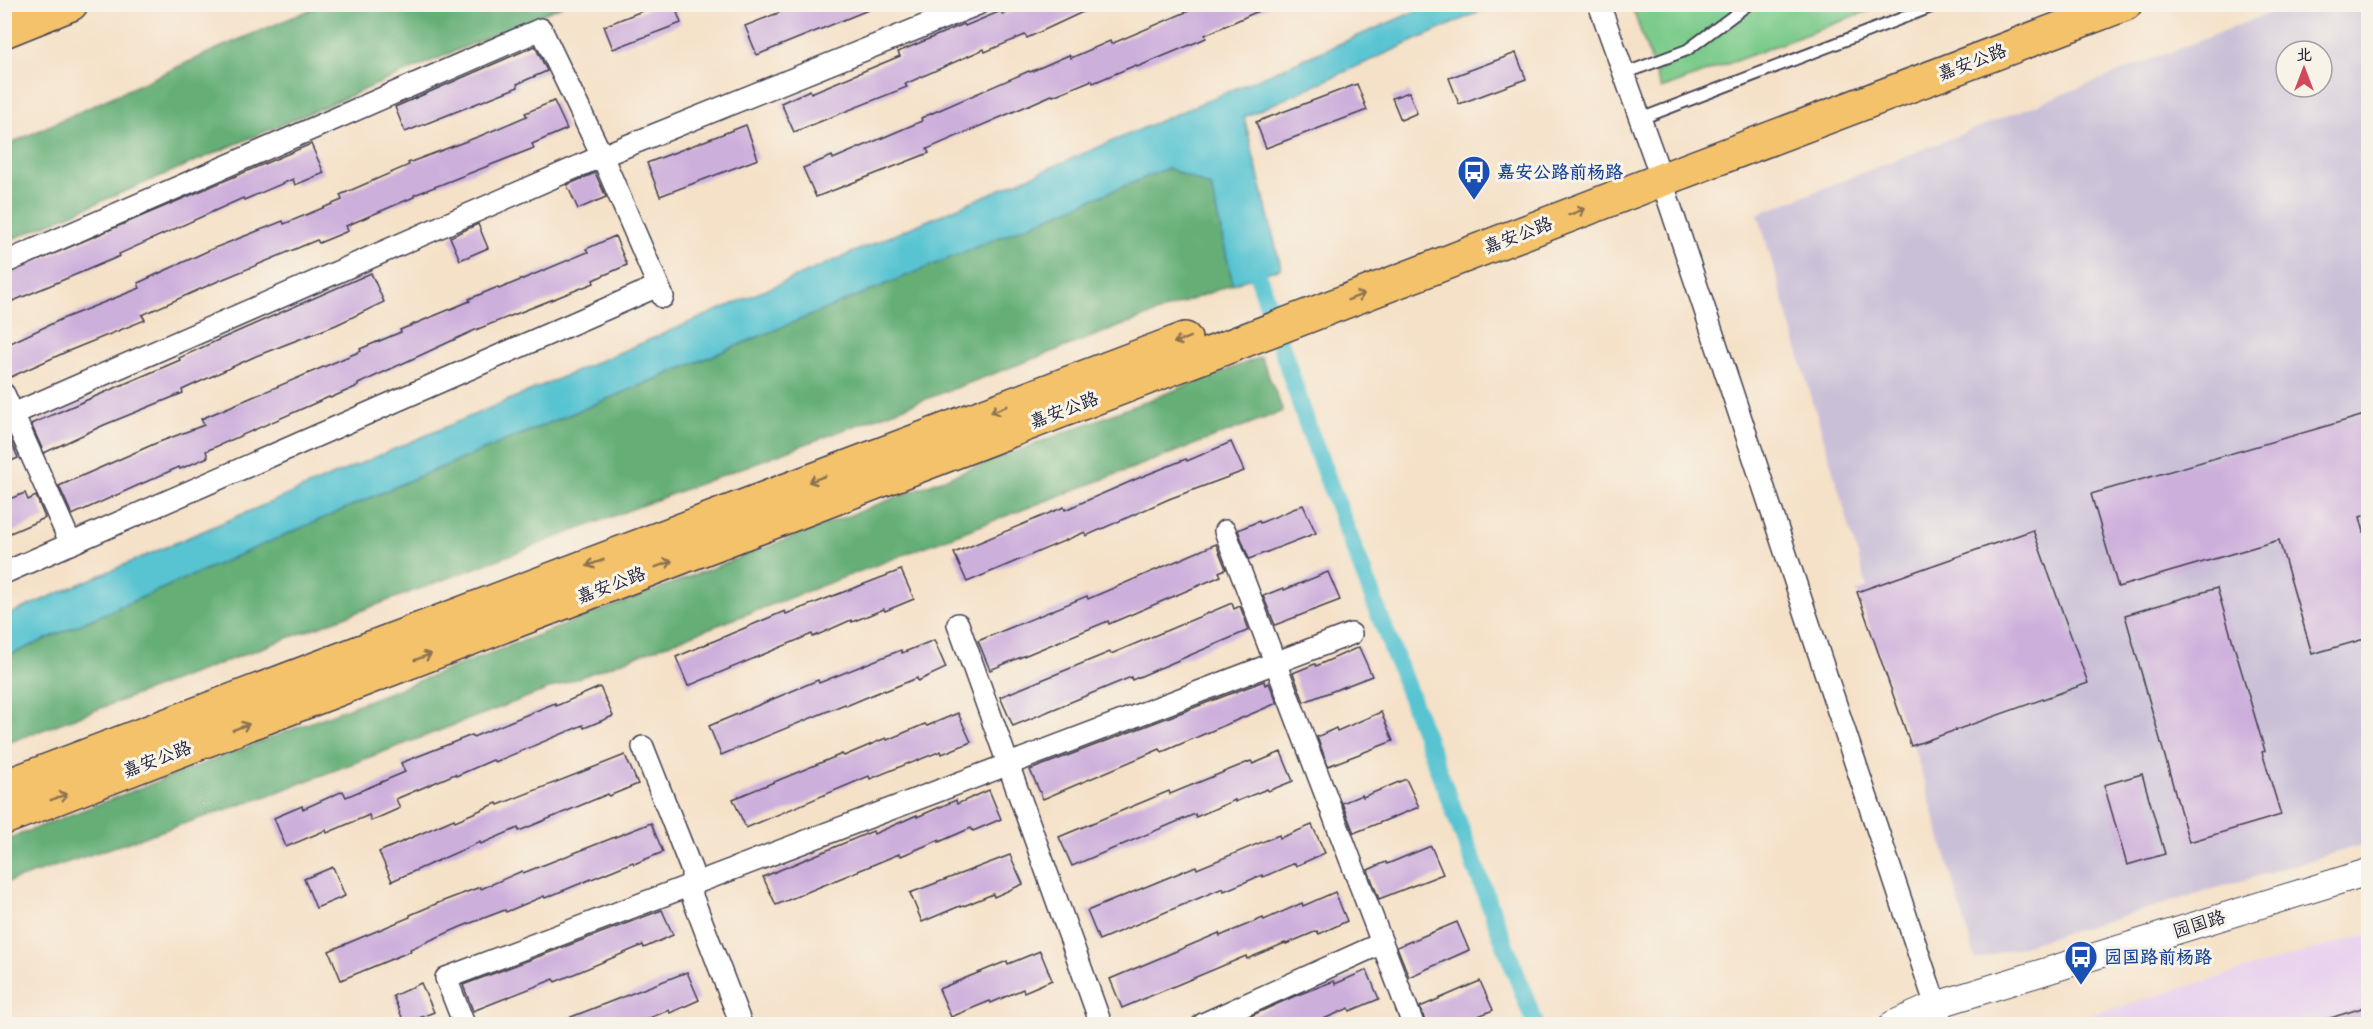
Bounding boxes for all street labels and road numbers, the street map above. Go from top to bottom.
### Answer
street label: 嘉安公路 [1934,38,2010,86]
street label: 嘉安公路 [1480,211,1556,259]
street label: 嘉安公路 [1026,386,1102,434]
street label: 嘉安公路 [573,561,649,609]
street label: 嘉安公路 [119,735,195,783]
street label: 园国路 [2170,905,2228,943]

